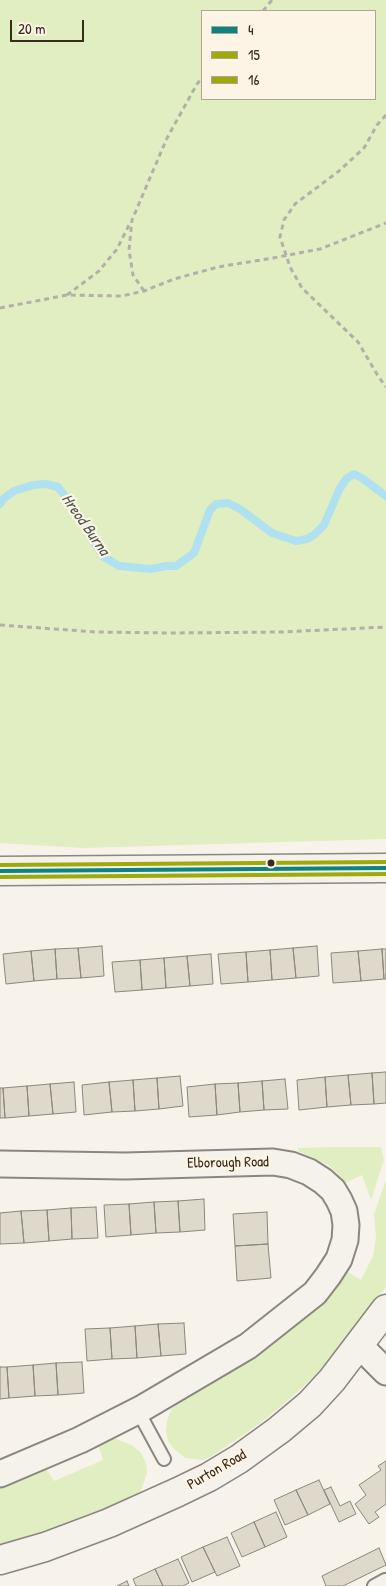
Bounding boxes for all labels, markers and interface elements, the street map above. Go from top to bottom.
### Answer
scale bar [12,10,86,42]
legend [201,10,376,100]
text: 20 m [18,18,45,39]
text: 4 [248,19,254,40]
text: 15 [248,44,260,65]
text: 16 [248,69,259,90]
water label: Hreod Burna [57,491,113,559]
unlabelled marker [266,858,276,868]
street label: Elborough Road [187,1153,269,1173]
street label: Purton Road [184,1446,250,1494]

